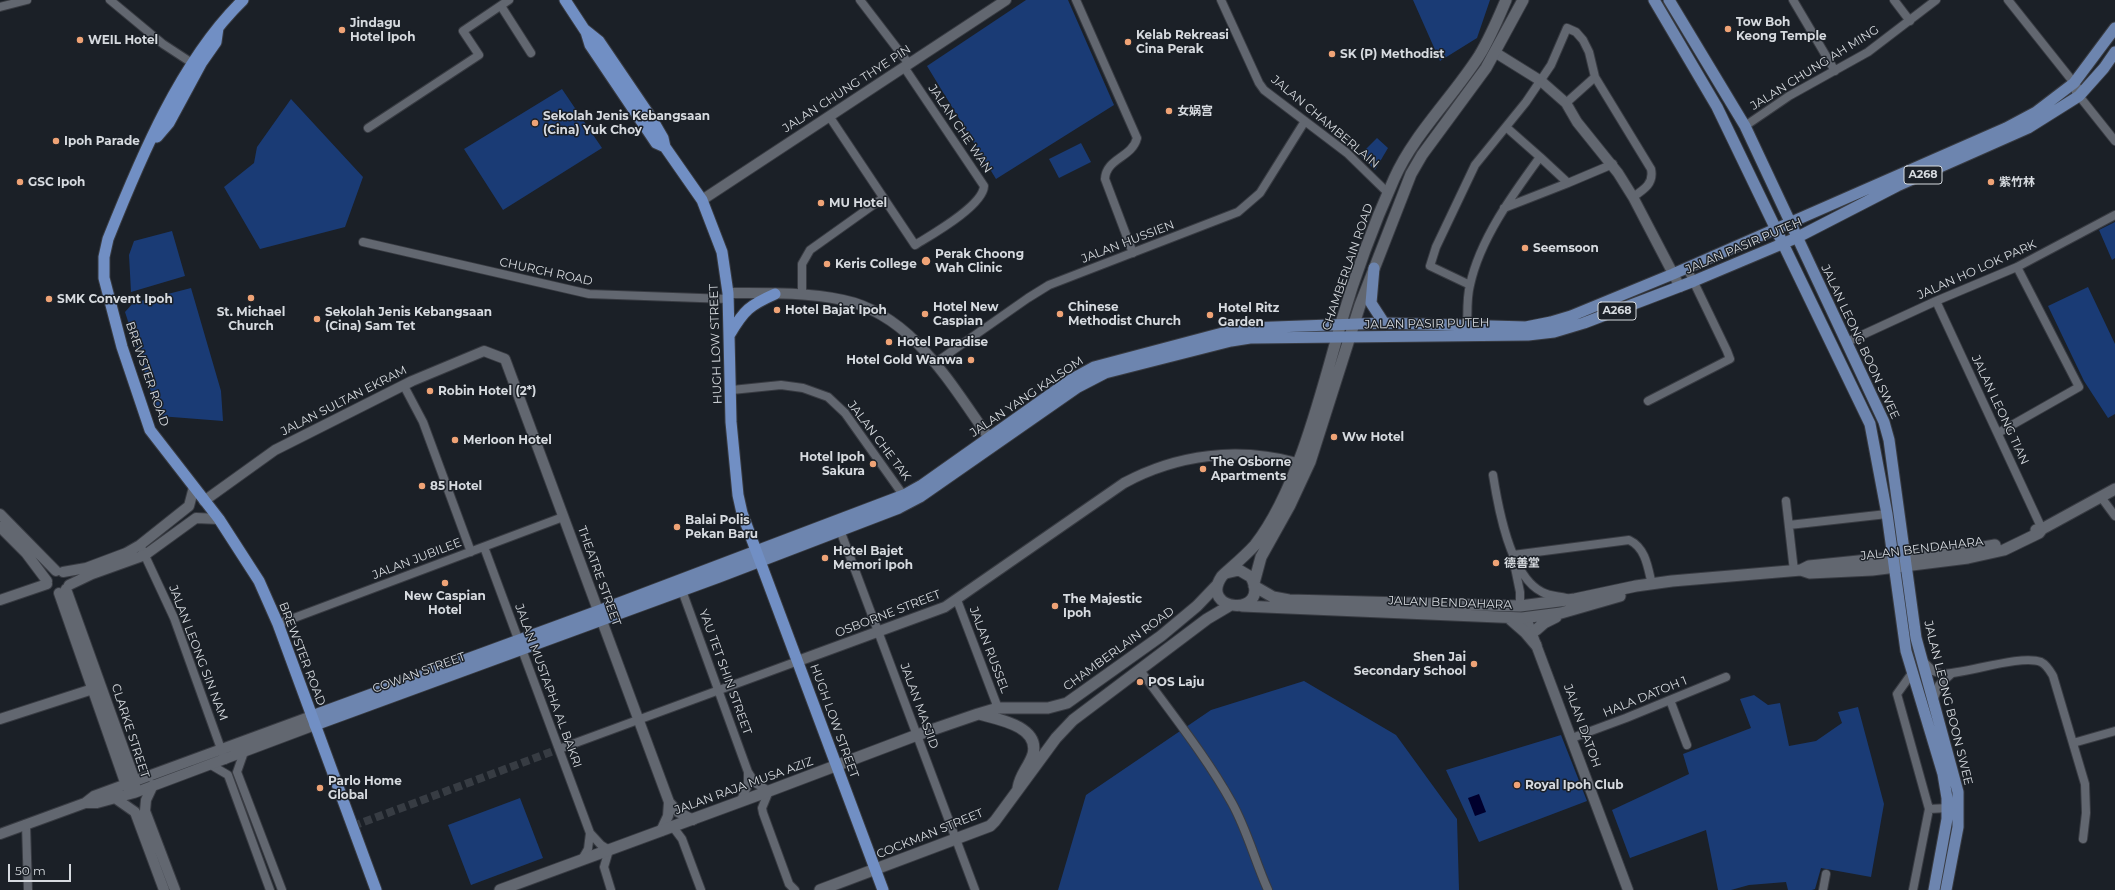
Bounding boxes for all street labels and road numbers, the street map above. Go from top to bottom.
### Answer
street label: JALAN CHUNG AH MING [1748,23,1882,113]
street label: JALAN CHUNG THYE PIN [780,42,914,136]
street label: JALAN CHAMBERLAIN [1268,73,1382,171]
street label: JALAN CHE WAN [925,82,995,176]
road number: A268 [1904,166,1942,184]
street label: CHAMBERLAIN ROAD [1319,202,1377,332]
street label: JALAN PASIR PUTEH [1684,215,1804,277]
street label: JALAN HUSSIEN [1079,218,1177,266]
street label: JALAN HO LOK PARK [1915,237,2039,303]
street label: CHURCH ROAD [498,255,594,289]
street label: JALAN LEONG BOON SWEE [1818,262,1902,422]
street label: HUGH LOW STREET [707,284,725,404]
road number: A268 [1598,302,1636,320]
street label: JALAN PASIR PUTEH [1364,316,1490,332]
street label: BREWSTER ROAD [122,320,172,428]
street label: JALAN LEONG TIAN [1968,353,2032,467]
street label: JALAN YANG KALSOM [968,354,1086,440]
street label: JALAN SULTAN EKRAM [279,363,409,439]
street label: JALAN CHE TAK [844,398,914,484]
street label: THEATRE STREET [574,524,624,628]
street label: JALAN BENDAHARA [1860,534,1984,564]
street label: JALAN JUBILEE [370,535,464,583]
street label: JALAN LEONG SIN NAM [165,583,231,723]
street label: OSBORNE STREET [833,587,943,641]
street label: JALAN BENDAHARA [1388,594,1512,612]
street label: BREWSTER ROAD [276,600,328,708]
street label: JALAN MUSTAPHA AL BAKRI [512,602,584,770]
street label: CHAMBERLAIN ROAD [1061,604,1177,694]
street label: JALAN RUSSEL [966,605,1012,695]
street label: YAU TET SHIN STREET [696,607,754,737]
street label: JALAN LEONG BOON SWEE [1921,619,1975,787]
street label: COWAN STREET [370,649,468,697]
street label: JALAN MASJID [897,661,941,751]
street label: HUGH LOW STREET [807,662,861,780]
street label: HALA DATOH 1 [1601,674,1689,720]
street label: CLARKE STREET [108,682,152,780]
street label: JALAN DATOH [1560,682,1604,770]
street label: JALAN RAJA MUSA AZIZ [673,754,815,818]
street label: COCKMAN STREET [874,806,986,862]

